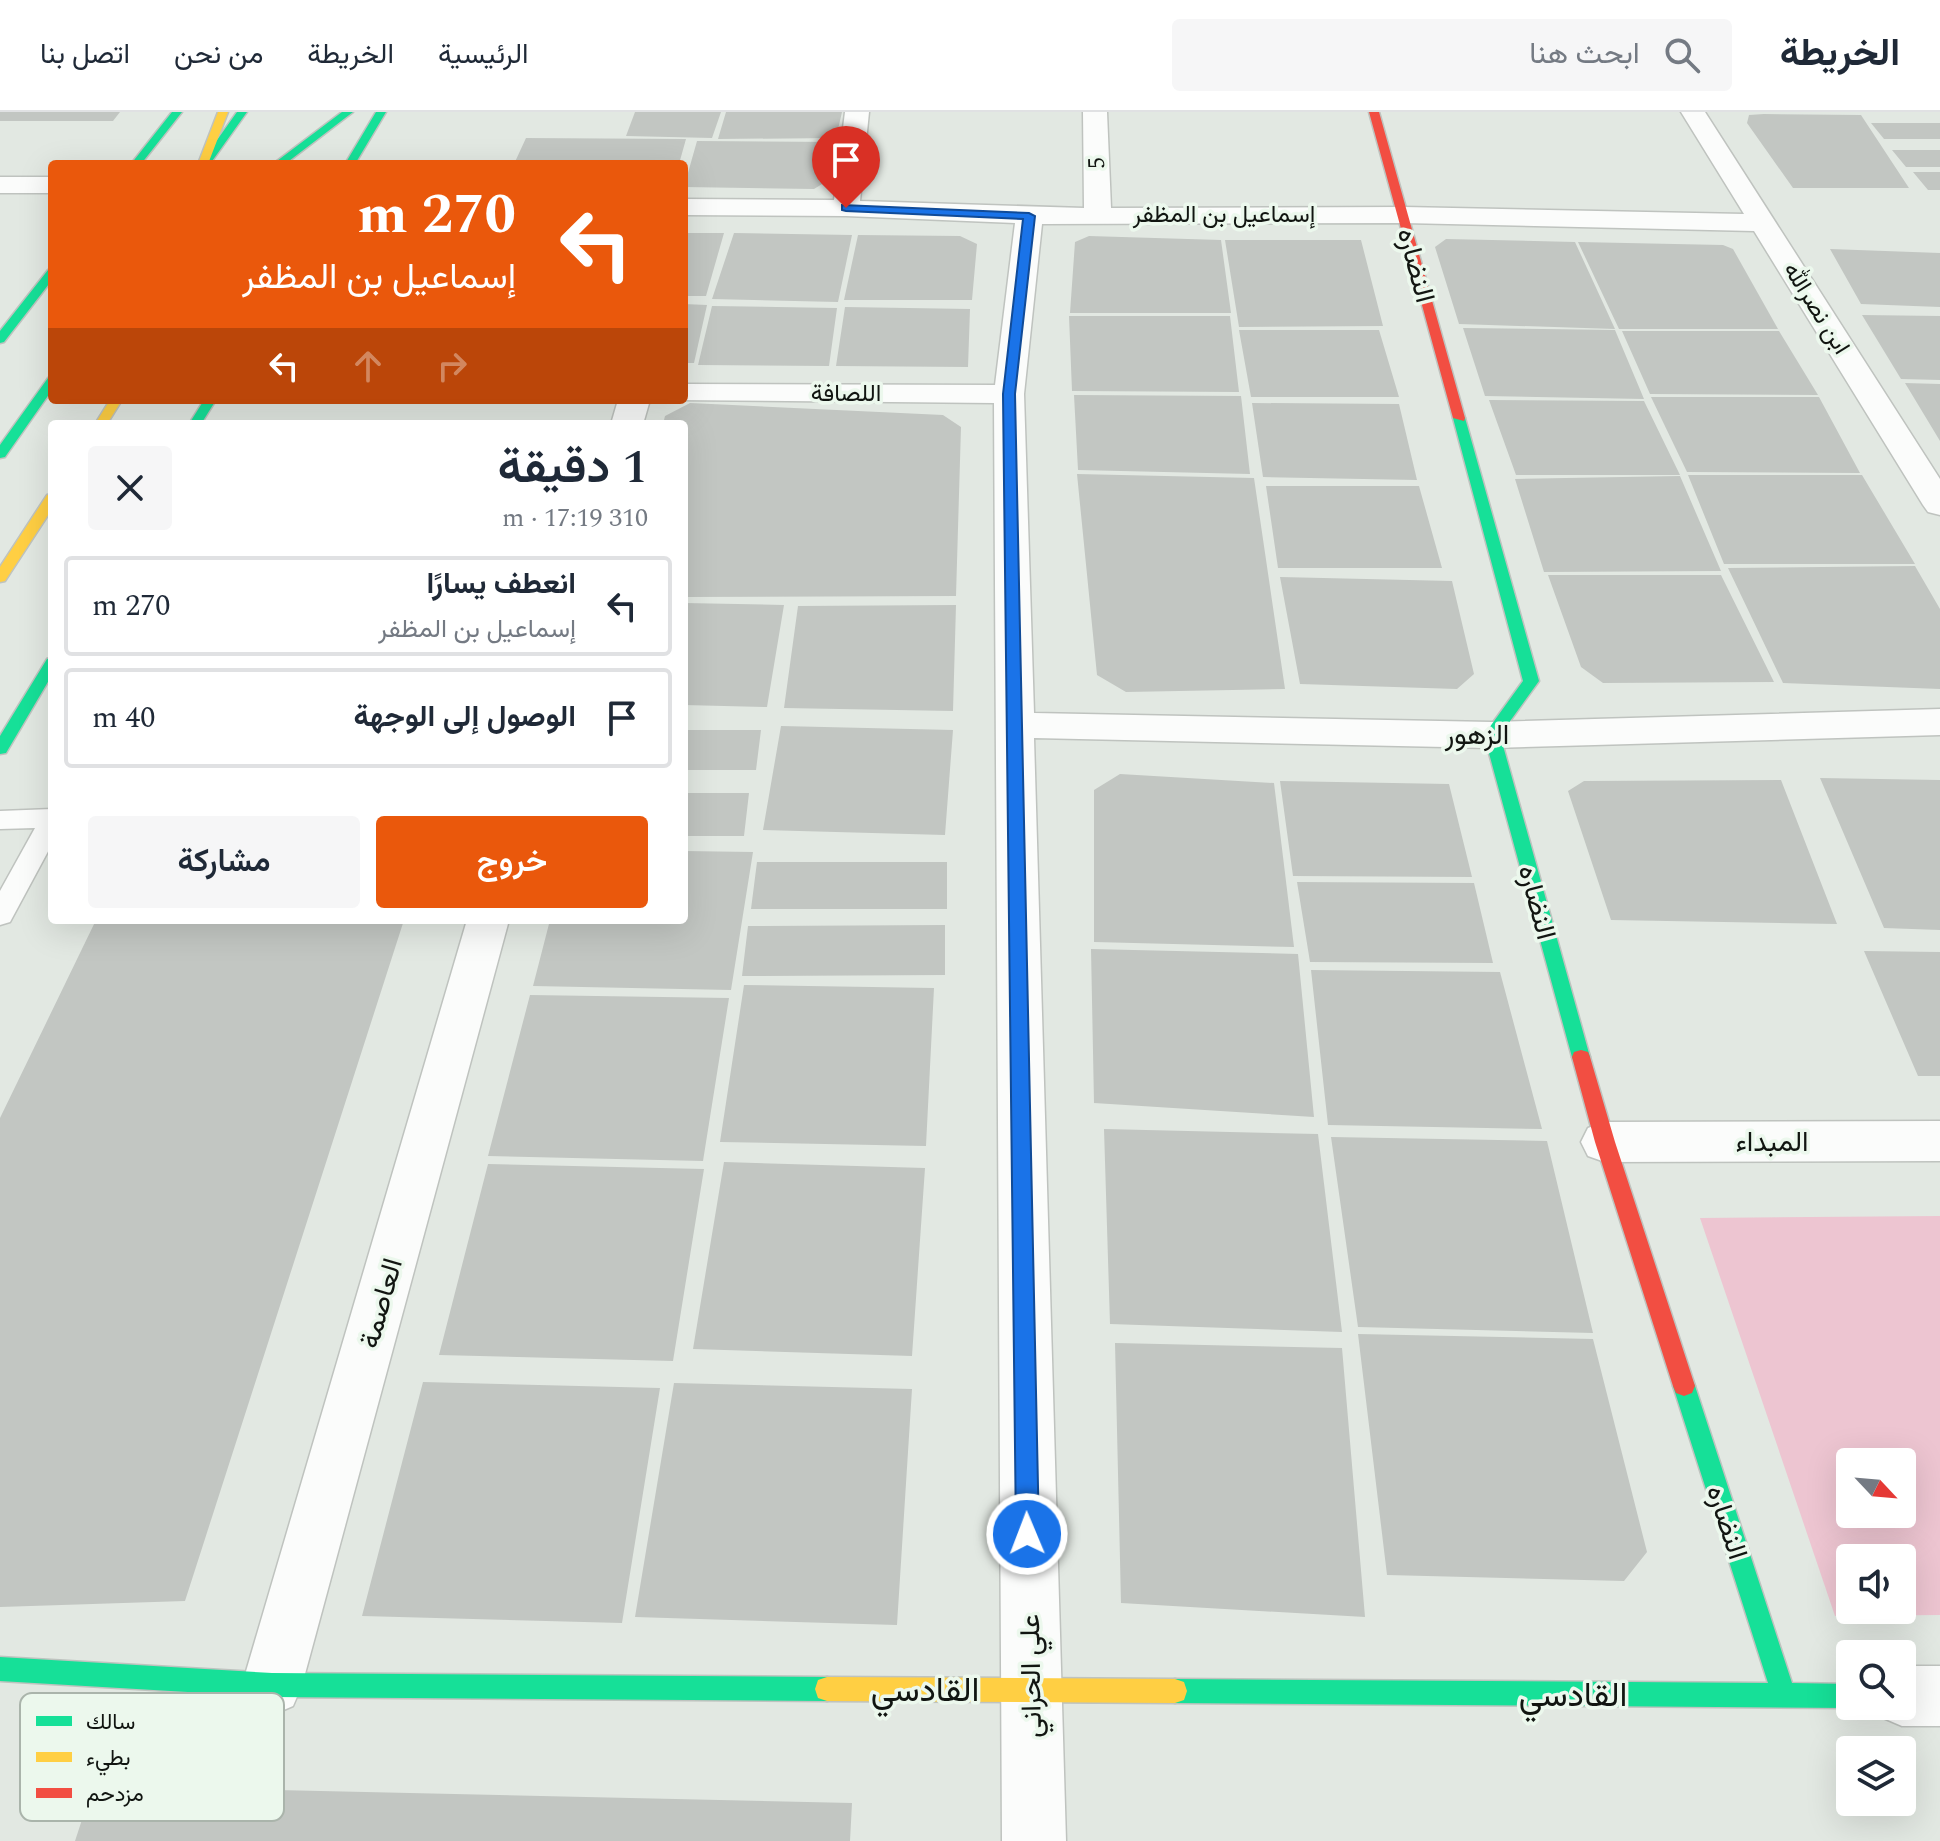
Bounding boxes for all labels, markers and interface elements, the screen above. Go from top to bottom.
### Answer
search box [1172,19,1732,91]
text: الخريطة [1780,25,1900,83]
text: ابحث هنا [1529,31,1640,77]
text: اتصل بنا [40,33,130,76]
text: من نحن [174,33,263,76]
text: الخريطة [307,33,394,76]
text: الرئيسية [438,33,528,76]
icon: search [1660,33,1704,77]
pin [812,126,880,208]
icon: arrive [824,138,868,182]
street label: 5 [1079,156,1115,170]
text: 270 m [357,173,516,258]
icon: left [544,192,648,296]
street label: إسماعيل بن المظفر [1132,197,1315,233]
street label: النضاره [1385,223,1446,308]
text: إسماعيل بن المظفر [242,250,516,305]
street label: ابن نصرالله [1774,255,1859,362]
icon: left [262,344,306,388]
icon: ahead [346,344,390,388]
icon: right [430,344,474,388]
street label: اللصافة [811,376,881,412]
text: 1 دقيقة [498,431,648,504]
button: close [88,446,172,530]
text: 310 m · 17:19 [502,498,648,538]
text: انعطف يسارًا [427,561,576,607]
text: 270 m [92,583,170,629]
icon: left [600,584,644,628]
text: إسماعيل بن المظفر [378,609,576,649]
text: الوصول إلى الوجهة [354,694,576,740]
text: 40 m [92,695,155,741]
icon: arrive [600,696,644,740]
street label: الزهور [1444,714,1509,757]
button: مشاركة [88,816,360,908]
button: خروج [376,816,648,908]
street label: النضاره [1506,860,1567,945]
street label: المبداء [1735,1121,1809,1164]
street label: العاصمة [348,1253,415,1354]
north arrow [1836,1448,1916,1528]
map controls [1836,1448,1916,1816]
street label: النضاره [1694,1480,1759,1565]
position arrow [985,1492,1069,1576]
button: sound [1836,1544,1916,1624]
street label: علي الحراني [1009,1614,1054,1738]
button: search [1836,1640,1916,1720]
street label: القادسي [871,1665,979,1717]
street label: القادسي [1519,1670,1627,1722]
legend [20,1693,284,1821]
text: سالك [86,1706,135,1739]
button: layers [1836,1736,1916,1816]
text: بطيء [86,1742,131,1776]
text: مزدحم [86,1778,144,1811]

